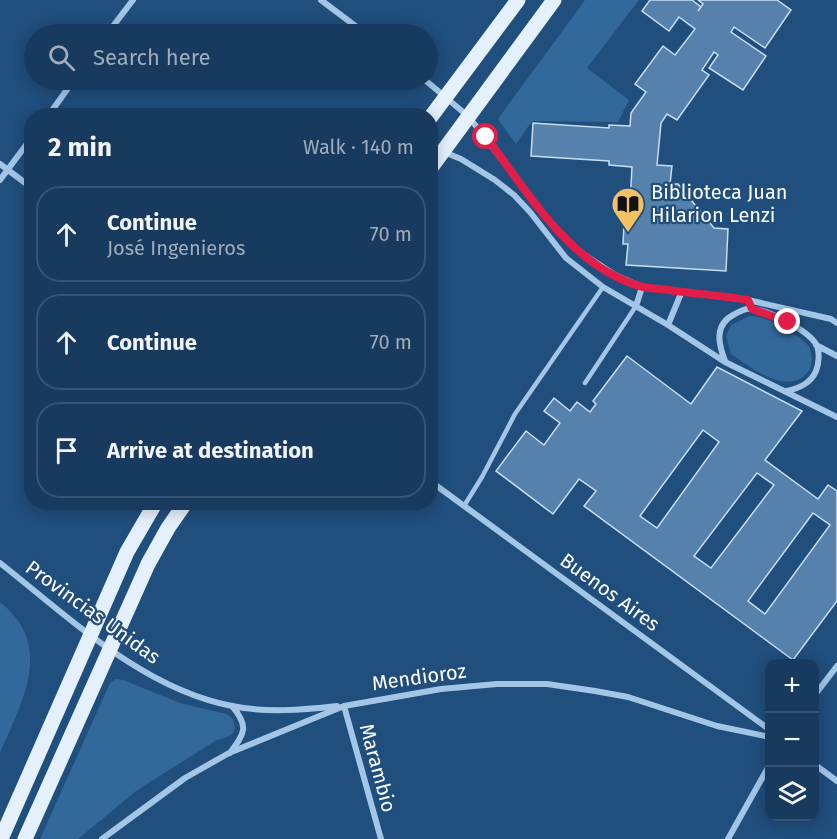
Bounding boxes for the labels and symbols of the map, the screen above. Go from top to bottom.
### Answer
route start [472,123,498,149]
place label: Biblioteca Juan Hilarion Lenzi [651,180,788,227]
library icon: Biblioteca Juan Hilarion Lenzi [610,186,646,233]
route end [774,308,800,334]
street label: Buenos Aires [556,548,664,636]
street label: Provincias Unidas [21,555,165,669]
street label: Mendioroz [370,658,468,695]
street label: Marambio [355,721,401,815]

